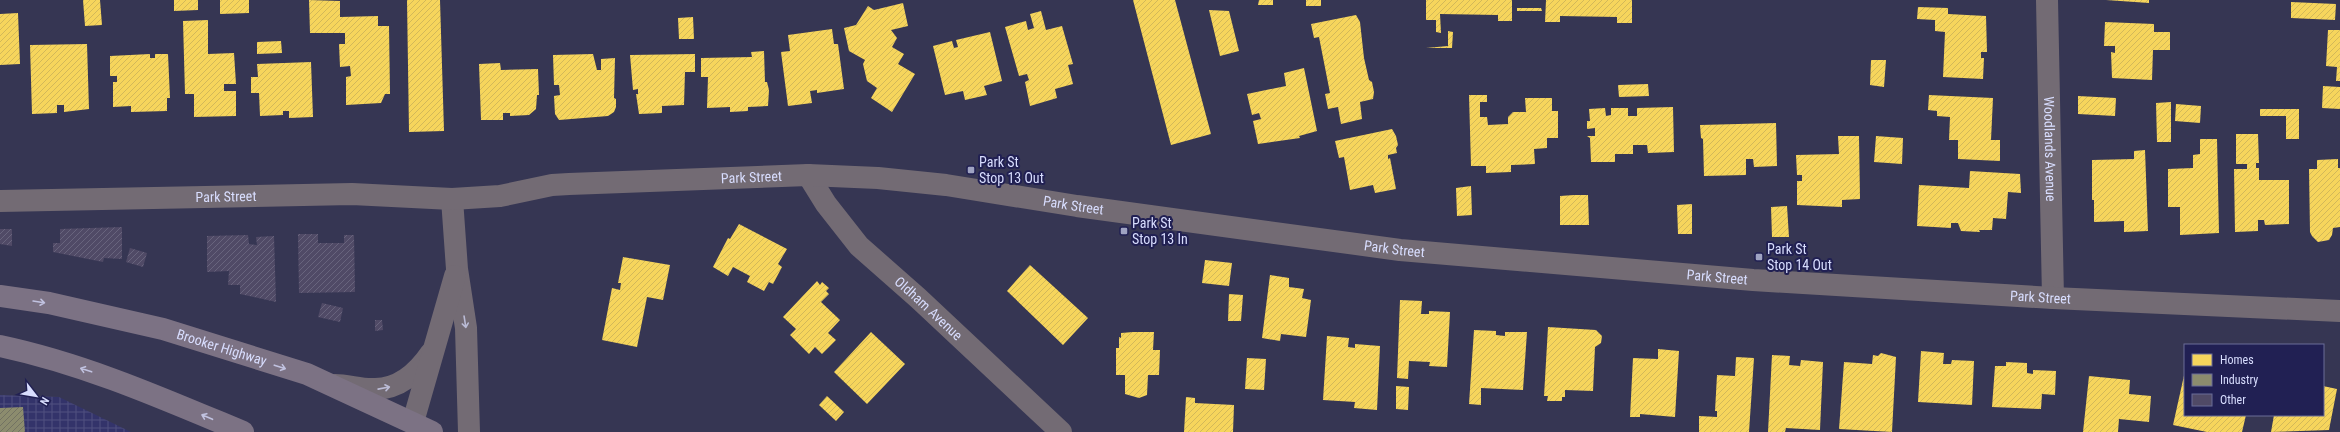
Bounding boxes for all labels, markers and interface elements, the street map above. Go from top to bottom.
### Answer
street label: Woodlands Avenue [2041,96,2059,202]
place label: Park St Stop 13 Out [979,154,1044,186]
marker: Park St Stop 13 Out [966,165,976,175]
street label: Park Street [721,168,782,186]
street label: Park Street [195,188,257,205]
street label: Park Street [1042,193,1105,218]
place label: Park St Stop 13 In [1132,215,1188,247]
marker: Park St Stop 13 In [1119,226,1129,236]
street label: Park Street [1363,237,1425,260]
place label: Park St Stop 14 Out [1767,241,1832,273]
marker: Park St Stop 14 Out [1754,252,1764,262]
street label: Park Street [1686,266,1748,288]
street label: Oldham Avenue [891,273,966,344]
street label: Park Street [2010,287,2071,307]
one-way arrow [32,298,45,306]
one-way arrow [461,315,469,328]
street label: Brooker Highway [175,326,269,369]
legend [2184,344,2324,416]
text: Homes [2220,353,2254,367]
one-way arrow [274,364,287,371]
one-way arrow [80,366,93,373]
text: Industry [2220,373,2258,387]
north arrow [16,376,56,416]
one-way arrow [377,383,390,391]
text: Other [2220,393,2246,407]
text: N [37,395,51,407]
one-way arrow [202,413,214,420]

